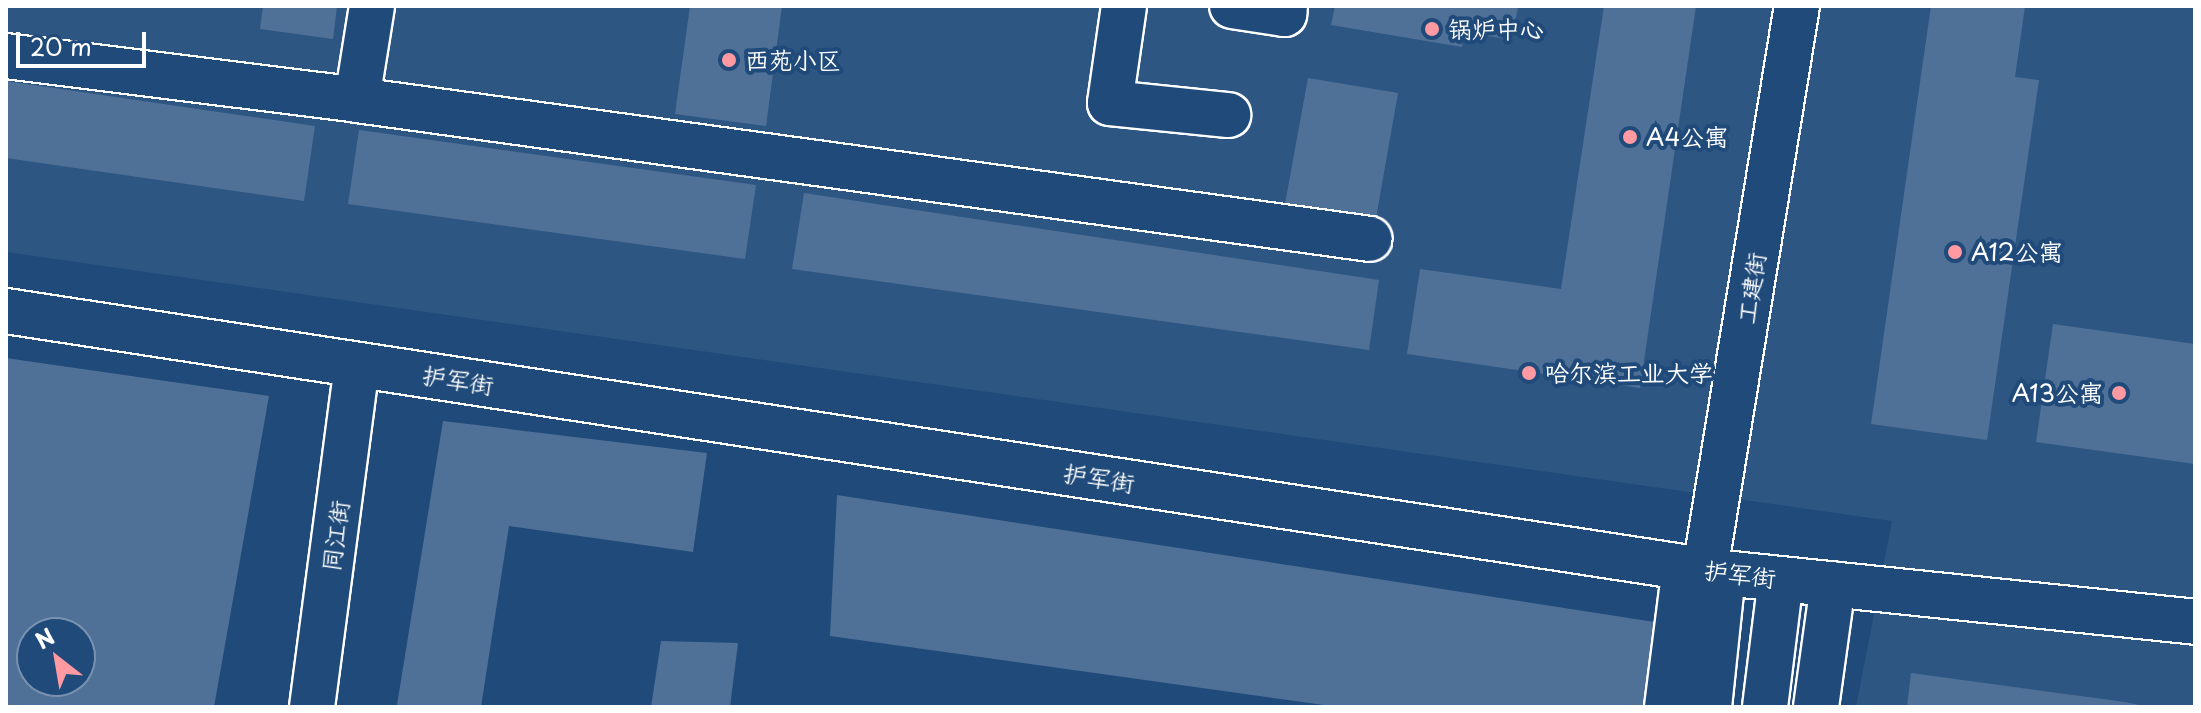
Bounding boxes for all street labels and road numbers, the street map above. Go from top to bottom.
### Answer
street label: 工建街 [1731,250,1771,326]
street label: 护军街 [420,360,496,400]
street label: 护军街 [1061,458,1137,498]
street label: 同江街 [316,498,354,574]
street label: 护军街 [1703,555,1777,593]

